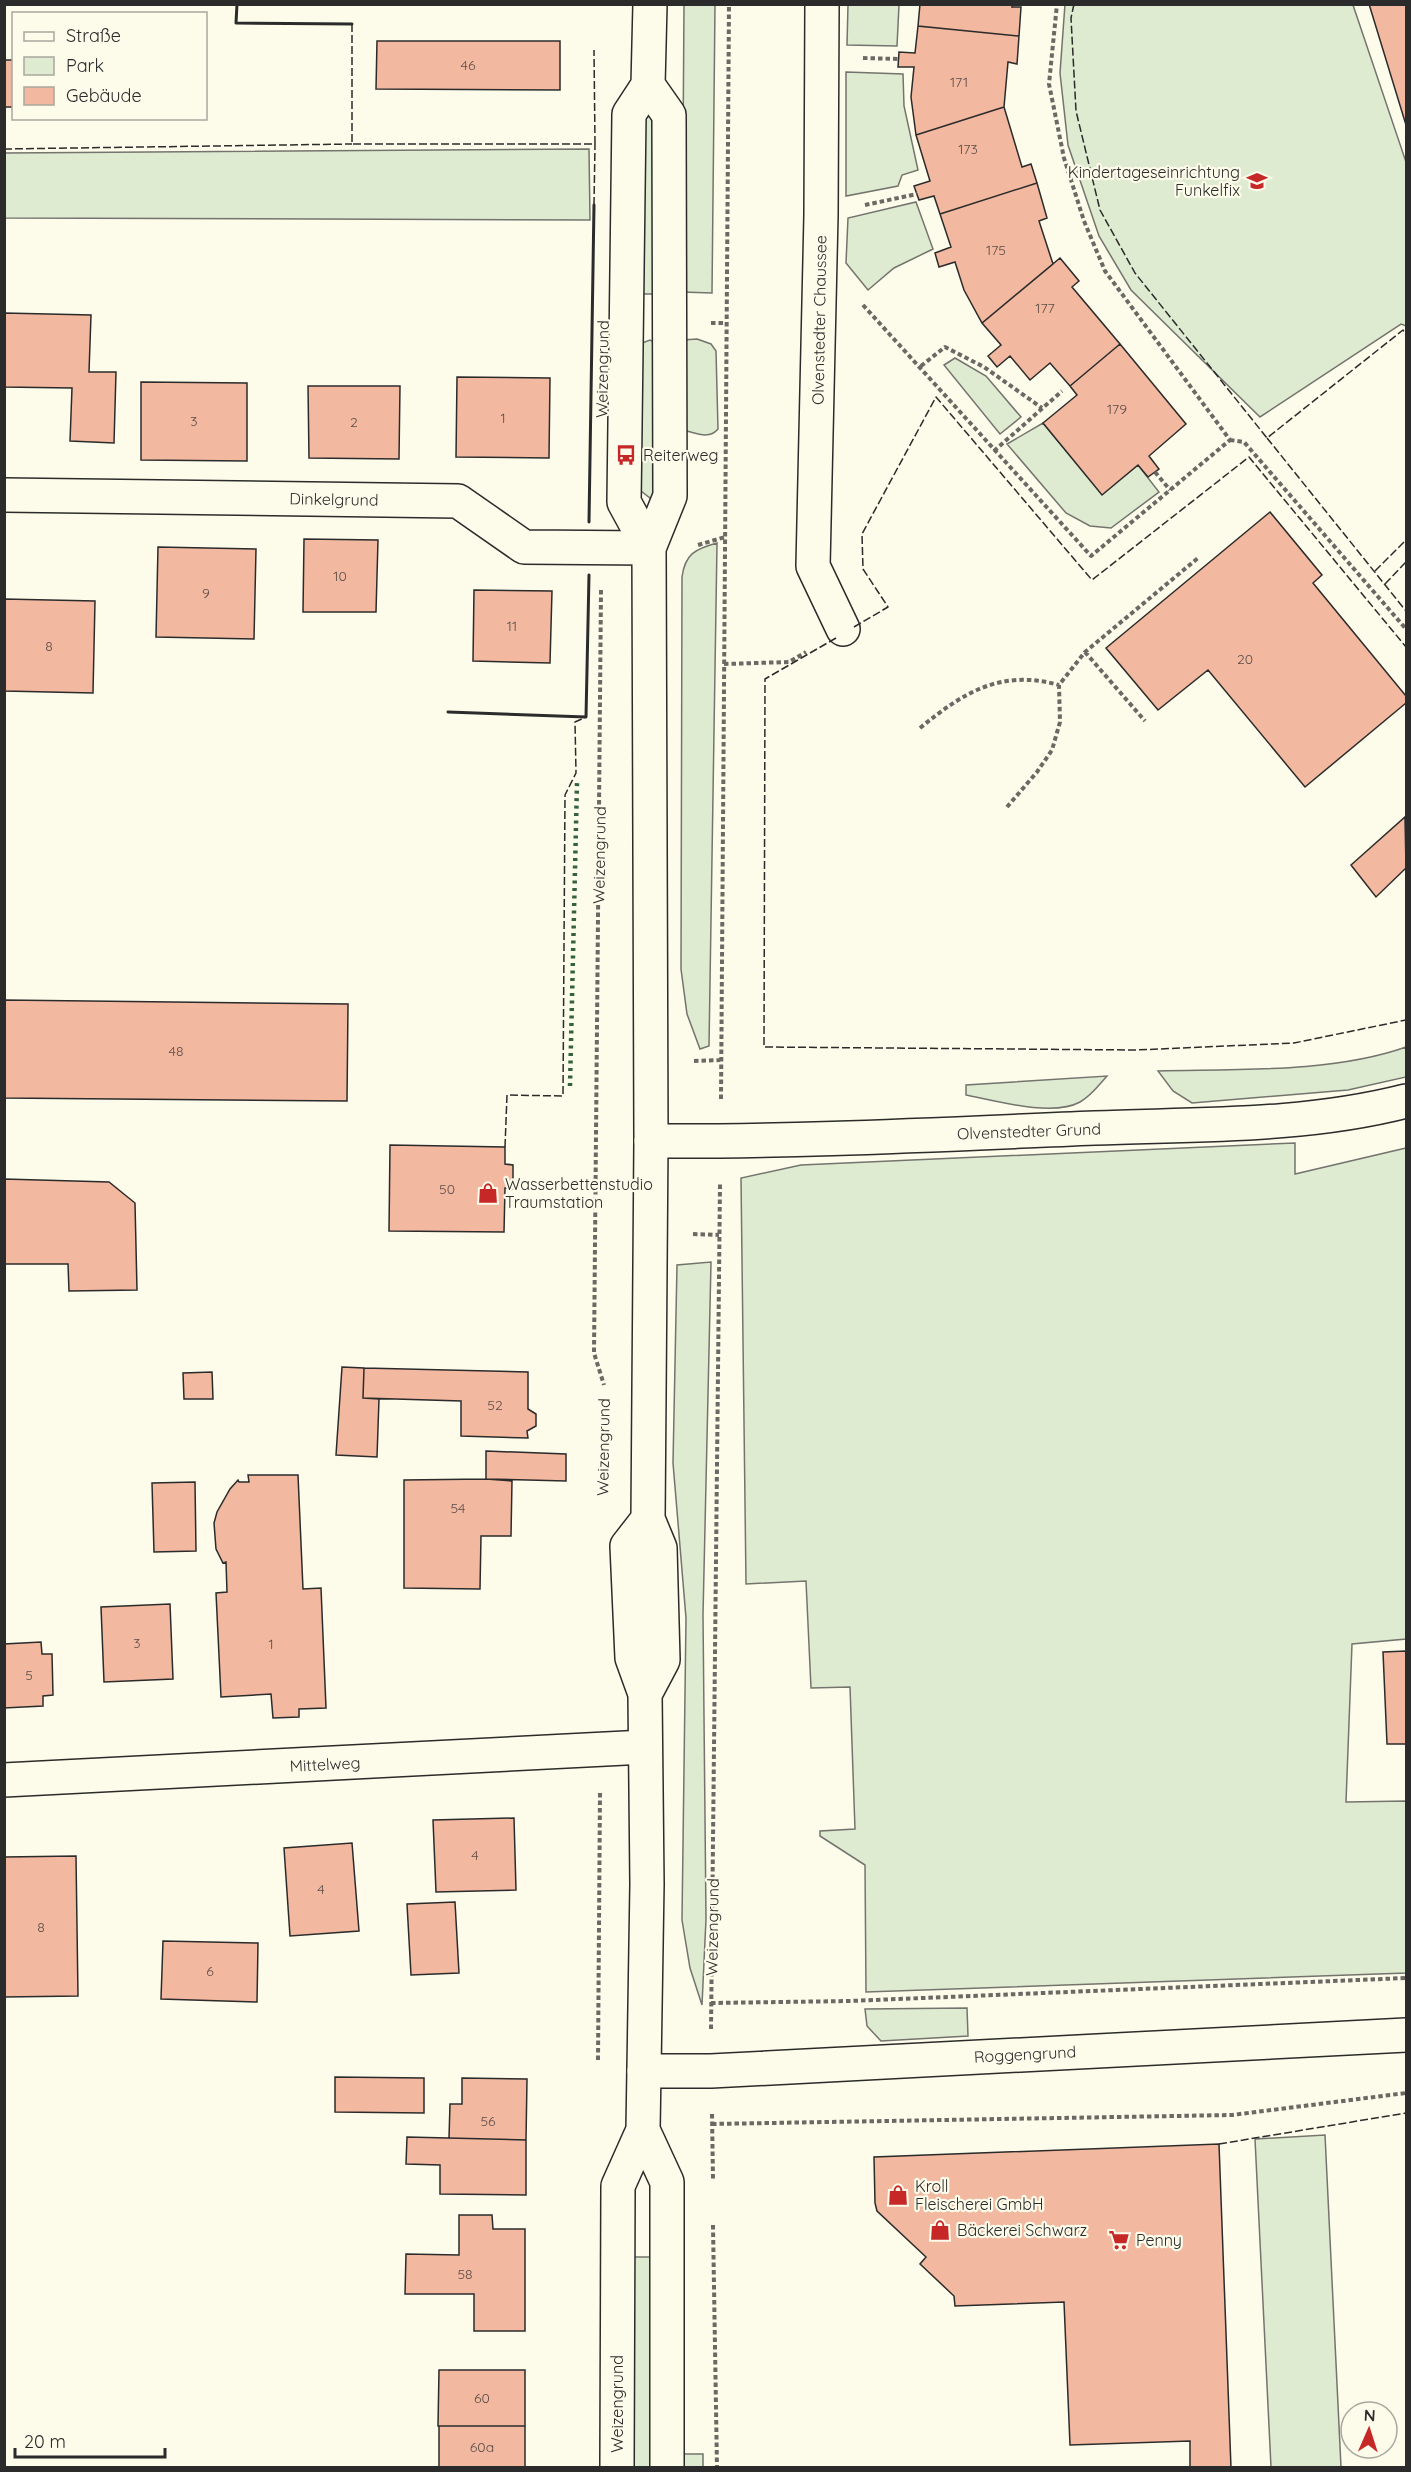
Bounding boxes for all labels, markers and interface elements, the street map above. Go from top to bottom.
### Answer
legend [12,12,207,120]
text: Straße [66,24,121,47]
text: Park [66,54,104,77]
house number: 46 [461,56,476,74]
house number: 171 [950,73,968,91]
text: Gebäude [66,84,142,107]
house number: 173 [958,140,978,158]
place label: Kindertageseinrichtung Funkelfix [1068,162,1240,200]
school or university icon: Kindertageseinrichtung Funkelfix [1245,169,1269,193]
street label: Olvenstedter Chaussee [808,235,830,405]
house number: 175 [986,241,1006,259]
house number: 177 [1035,299,1055,317]
street label: Weizengrund [591,320,613,418]
house number: 179 [1107,400,1127,418]
house number: 1 [500,409,506,427]
house number: 3 [190,412,198,430]
house number: 2 [350,413,358,431]
bus stop icon: Reiterweg [614,443,638,467]
place label: Reiterweg [643,445,718,465]
street label: Dinkelgrund [289,488,379,510]
house number: 10 [333,567,347,585]
house number: 9 [202,584,210,602]
house number: 11 [507,617,517,635]
house number: 8 [45,637,53,655]
house number: 20 [1237,650,1253,668]
street label: Weizengrund [588,806,610,904]
house number: 48 [169,1042,183,1060]
street label: Olvenstedter Grund [957,1118,1101,1144]
place label: Wasserbettenstudio Traumstation [505,1174,653,1212]
house number: 50 [439,1180,455,1198]
shop icon: Wasserbettenstudio Traumstation [476,1181,500,1205]
house number: 52 [487,1396,503,1414]
street label: Weizengrund [592,1398,614,1496]
house number: 54 [450,1499,466,1517]
house number: 3 [133,1634,141,1652]
house number: 1 [268,1635,274,1653]
house number: 5 [25,1666,33,1684]
street label: Mittelweg [289,1752,361,1776]
house number: 4 [471,1846,479,1864]
street label: Weizengrund [701,1878,723,1976]
house number: 4 [317,1880,325,1898]
house number: 8 [37,1918,45,1936]
house number: 6 [206,1962,214,1980]
street label: Roggengrund [973,2041,1077,2067]
house number: 56 [480,2112,496,2130]
place label: Kroll Fleischerei GmbH [915,2176,1044,2214]
shop icon: Kroll Fleischerei GmbH [886,2183,910,2207]
shop icon: Bäckerei Schwarz [928,2218,952,2242]
place label: Bäckerei Schwarz [957,2220,1087,2240]
supermarket icon: Penny [1107,2228,1131,2252]
place label: Penny [1136,2230,1182,2250]
house number: 58 [457,2265,473,2283]
street label: Weizengrund [607,2355,627,2453]
house number: 60 [474,2389,490,2407]
north arrow [1339,2400,1399,2460]
text: N [1363,2405,1376,2425]
scale bar [15,2421,165,2459]
text: 20 m [24,2430,66,2453]
house number: 60a [470,2438,494,2456]

